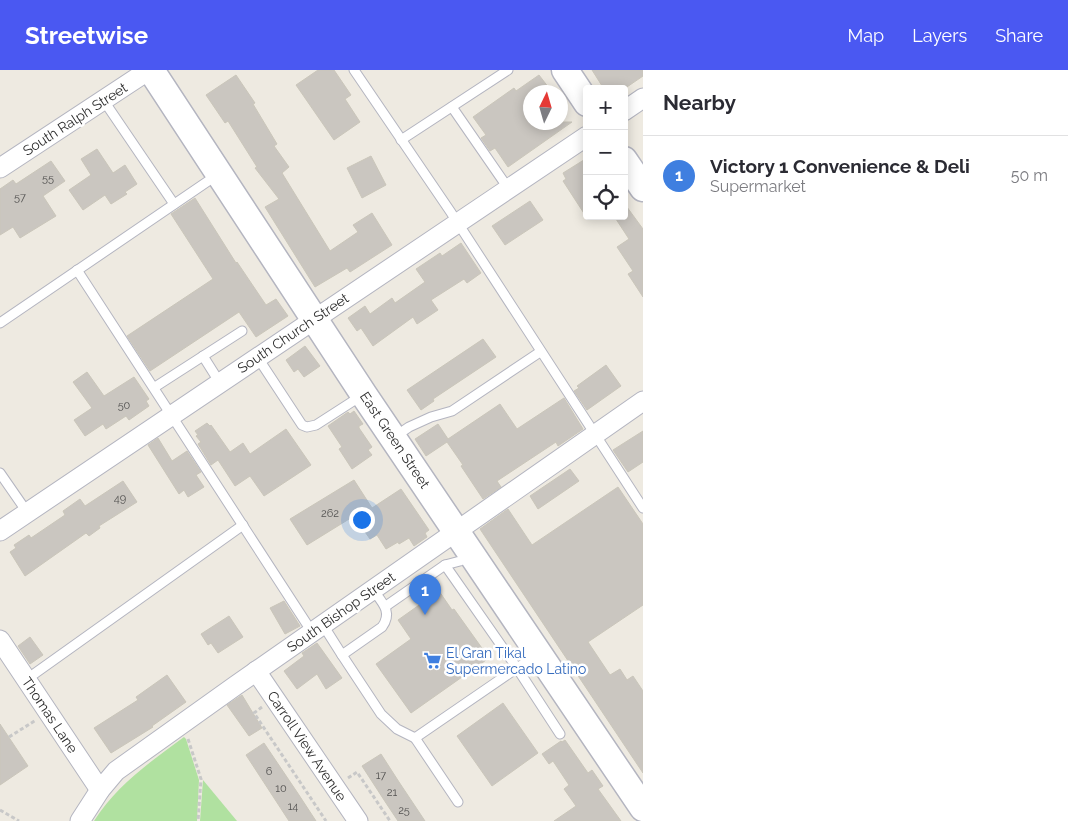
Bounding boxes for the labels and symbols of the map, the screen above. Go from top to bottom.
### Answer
street label: South Ralph Street [20,79,130,159]
north arrow [523,85,568,130]
house number: 55 [42,172,54,185]
house number: 57 [14,191,26,204]
street label: South Church Street [234,290,352,376]
street label: East Green Street [357,389,433,491]
house number: 50 [118,399,131,412]
house number: 49 [114,492,126,505]
house number: 262 [321,507,339,520]
your location [349,507,375,533]
street label: South Bishop Street [284,568,398,655]
pin: 1 [409,574,441,615]
place label: El Gran Tikal Supermercado Latino [446,645,586,677]
supermarket icon: El Gran Tikal Supermercado Latino [422,651,442,671]
street label: Thomas Lane [19,674,81,756]
street label: Carroll View Avenue [264,688,350,804]
house number: 6 [266,765,273,778]
house number: 17 [376,769,386,782]
house number: 10 [275,782,287,795]
house number: 21 [387,786,398,799]
house number: 14 [288,800,298,813]
house number: 25 [398,804,410,817]

